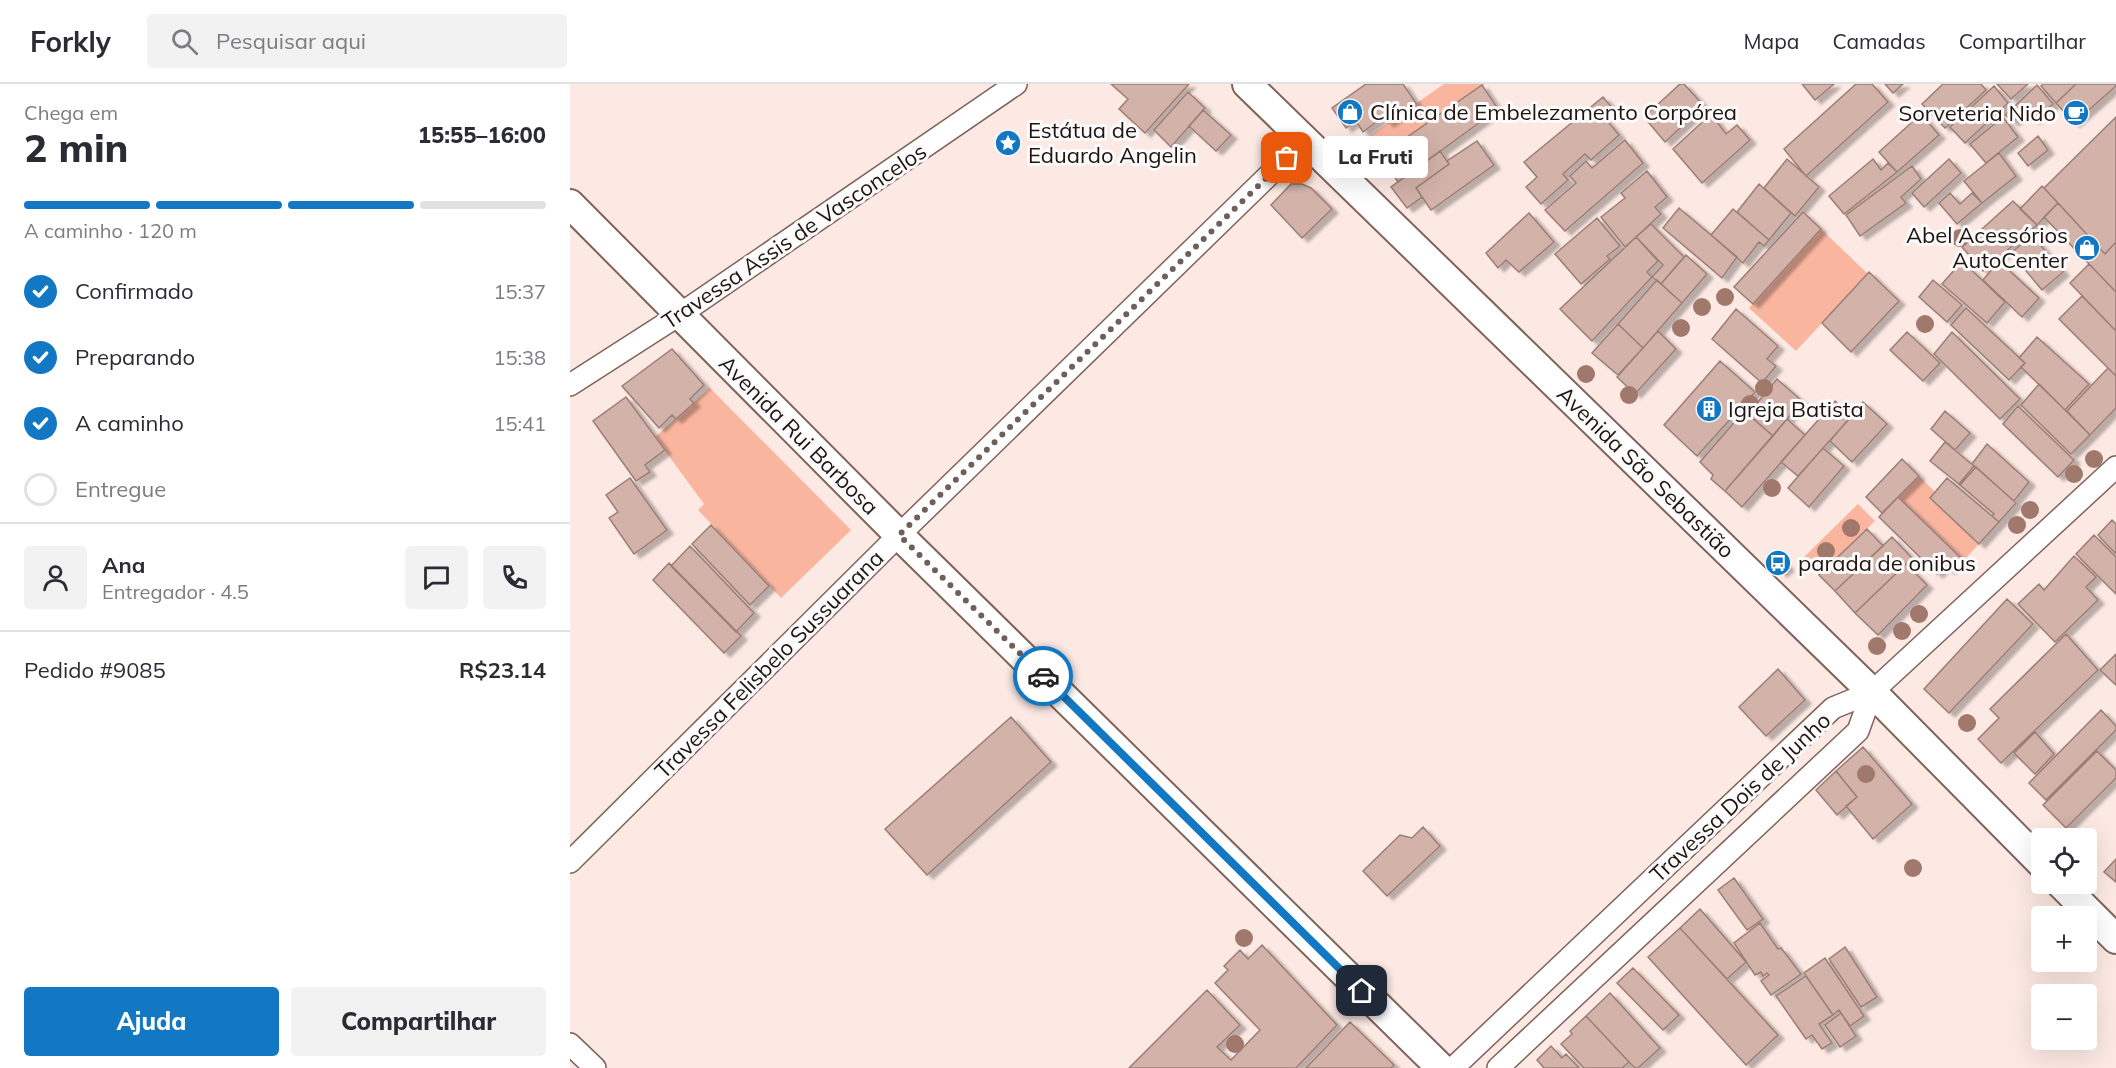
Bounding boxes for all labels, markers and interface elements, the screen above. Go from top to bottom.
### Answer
search box [147,14,567,68]
text: Forkly [30,24,111,59]
icon: search [168,25,201,58]
text: Pesquisar aqui [216,27,366,55]
text: Mapa [1744,28,1799,54]
text: Camadas [1832,28,1926,54]
text: Compartilhar [1959,28,2086,54]
shop icon: Clínica de Embelezamento Corpórea [1335,97,1365,127]
place label: Clínica de Embelezamento Corpórea [1370,98,1737,126]
cafe icon: Sorveteria Nido [2061,98,2091,128]
place label: Sorveteria Nido [1898,99,2056,127]
text: Chega em [24,100,118,125]
place label: Estátua de Eduardo Angelin [1028,116,1197,169]
text: 15:55–16:00 [418,121,546,149]
text: 2 min [24,123,129,172]
place icon: Estátua de Eduardo Angelin [993,128,1023,158]
pin [1261,132,1312,183]
street label: Travessa Assis de Vasconcelos [656,137,932,335]
callout: La Fruti [1323,137,1428,179]
icon: bag [1270,141,1303,174]
text: La Fruti [1338,144,1413,169]
text: A caminho · 120 m [24,218,197,243]
place label: Abel Acessórios AutoCenter [1906,221,2068,274]
shop icon: Abel Acessórios AutoCenter [2072,233,2102,263]
icon: check [24,275,57,308]
text: Confirmado [75,277,194,305]
text: 15:37 [493,279,546,304]
icon: check [24,341,57,374]
text: Preparando [75,343,195,371]
text: 15:38 [493,345,546,370]
street label: Avenida Rui Barbosa [713,349,885,521]
street label: Avenida São Sebastião [1551,380,1741,564]
building icon: Igreja Batista [1694,394,1724,424]
place label: Igreja Batista [1728,395,1864,423]
icon: check [24,407,57,440]
text: A caminho [75,409,184,437]
text: 15:41 [493,411,546,436]
text: Entregue [75,475,166,503]
street label: Travessa Felisbelo Sussuarana [649,544,889,784]
button: person [24,546,87,609]
button: chat [405,546,468,609]
button: phone [483,546,546,609]
bus stop icon: parada de onibus [1763,548,1793,578]
place label: parada de onibus [1798,549,1976,577]
text: Ana [102,551,145,579]
text: Entregador · 4.5 [102,579,249,604]
courier [1013,646,1073,706]
text: Pedido #9085 [24,656,166,684]
text: R$23.14 [459,656,546,684]
icon: car [1027,660,1060,693]
street label: Travessa Dois de Junho [1644,706,1836,888]
map controls [2031,828,2097,1050]
button: locate [2031,828,2097,894]
button: + [2031,906,2097,972]
pin [1336,965,1387,1016]
icon: home [1345,974,1378,1007]
button: − [2031,984,2097,1050]
button: Ajuda [24,987,279,1056]
button: Compartilhar [291,987,546,1056]

